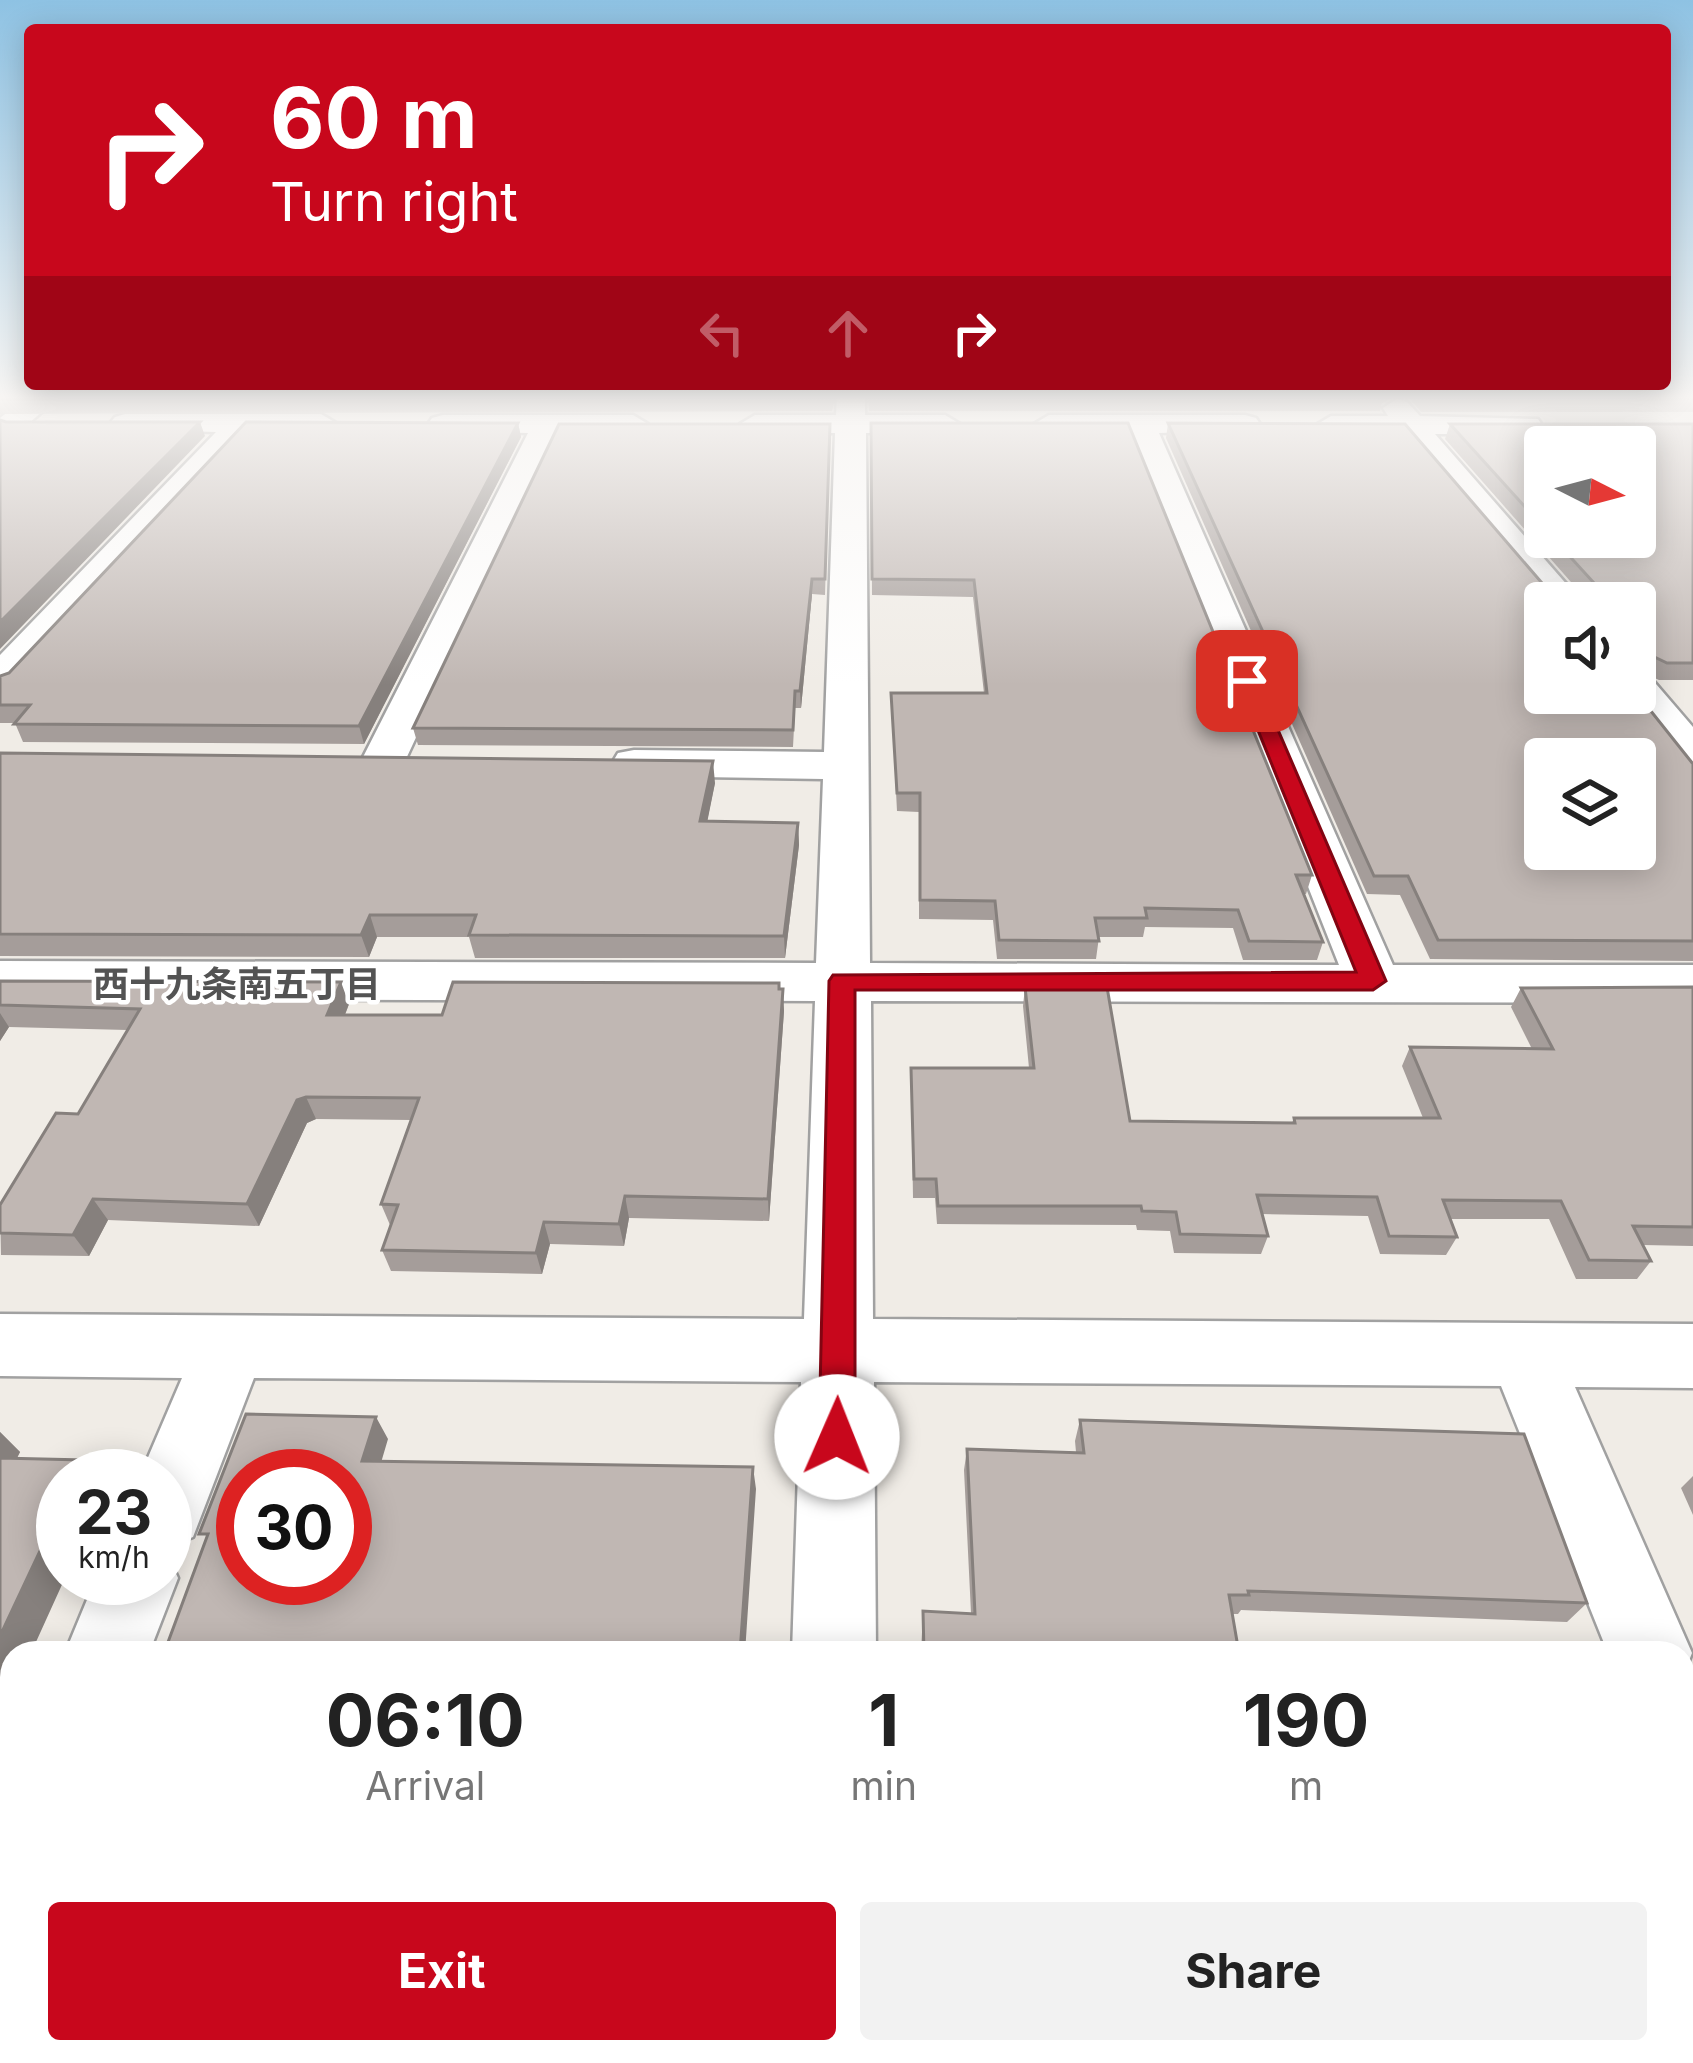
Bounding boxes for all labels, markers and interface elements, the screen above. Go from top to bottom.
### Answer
text: 60 m [270,67,478,168]
icon: right [72,72,228,228]
text: Turn right [270,169,518,234]
icon: left [689,300,755,366]
icon: ahead [815,300,881,366]
icon: right [941,300,1007,366]
north arrow [1524,426,1656,558]
map controls [1524,426,1656,870]
button: sound [1524,582,1656,714]
pin [1196,630,1298,732]
icon: arrive [1214,648,1280,714]
button: layers [1524,738,1656,870]
district label: 西十九条南五丁目 [93,962,381,1006]
position arrow [774,1374,900,1500]
speed limit sign: 30 [216,1449,372,1605]
text: 23 [76,1476,152,1548]
text: km/h [78,1539,150,1575]
text: 06:10 [326,1676,525,1763]
text: 1 [868,1676,899,1763]
text: 190 [1243,1676,1369,1763]
text: Arrival [365,1762,485,1809]
text: min [850,1762,917,1809]
text: m [1289,1762,1323,1809]
button: Exit [48,1902,836,2040]
button: Share [860,1902,1647,2040]

